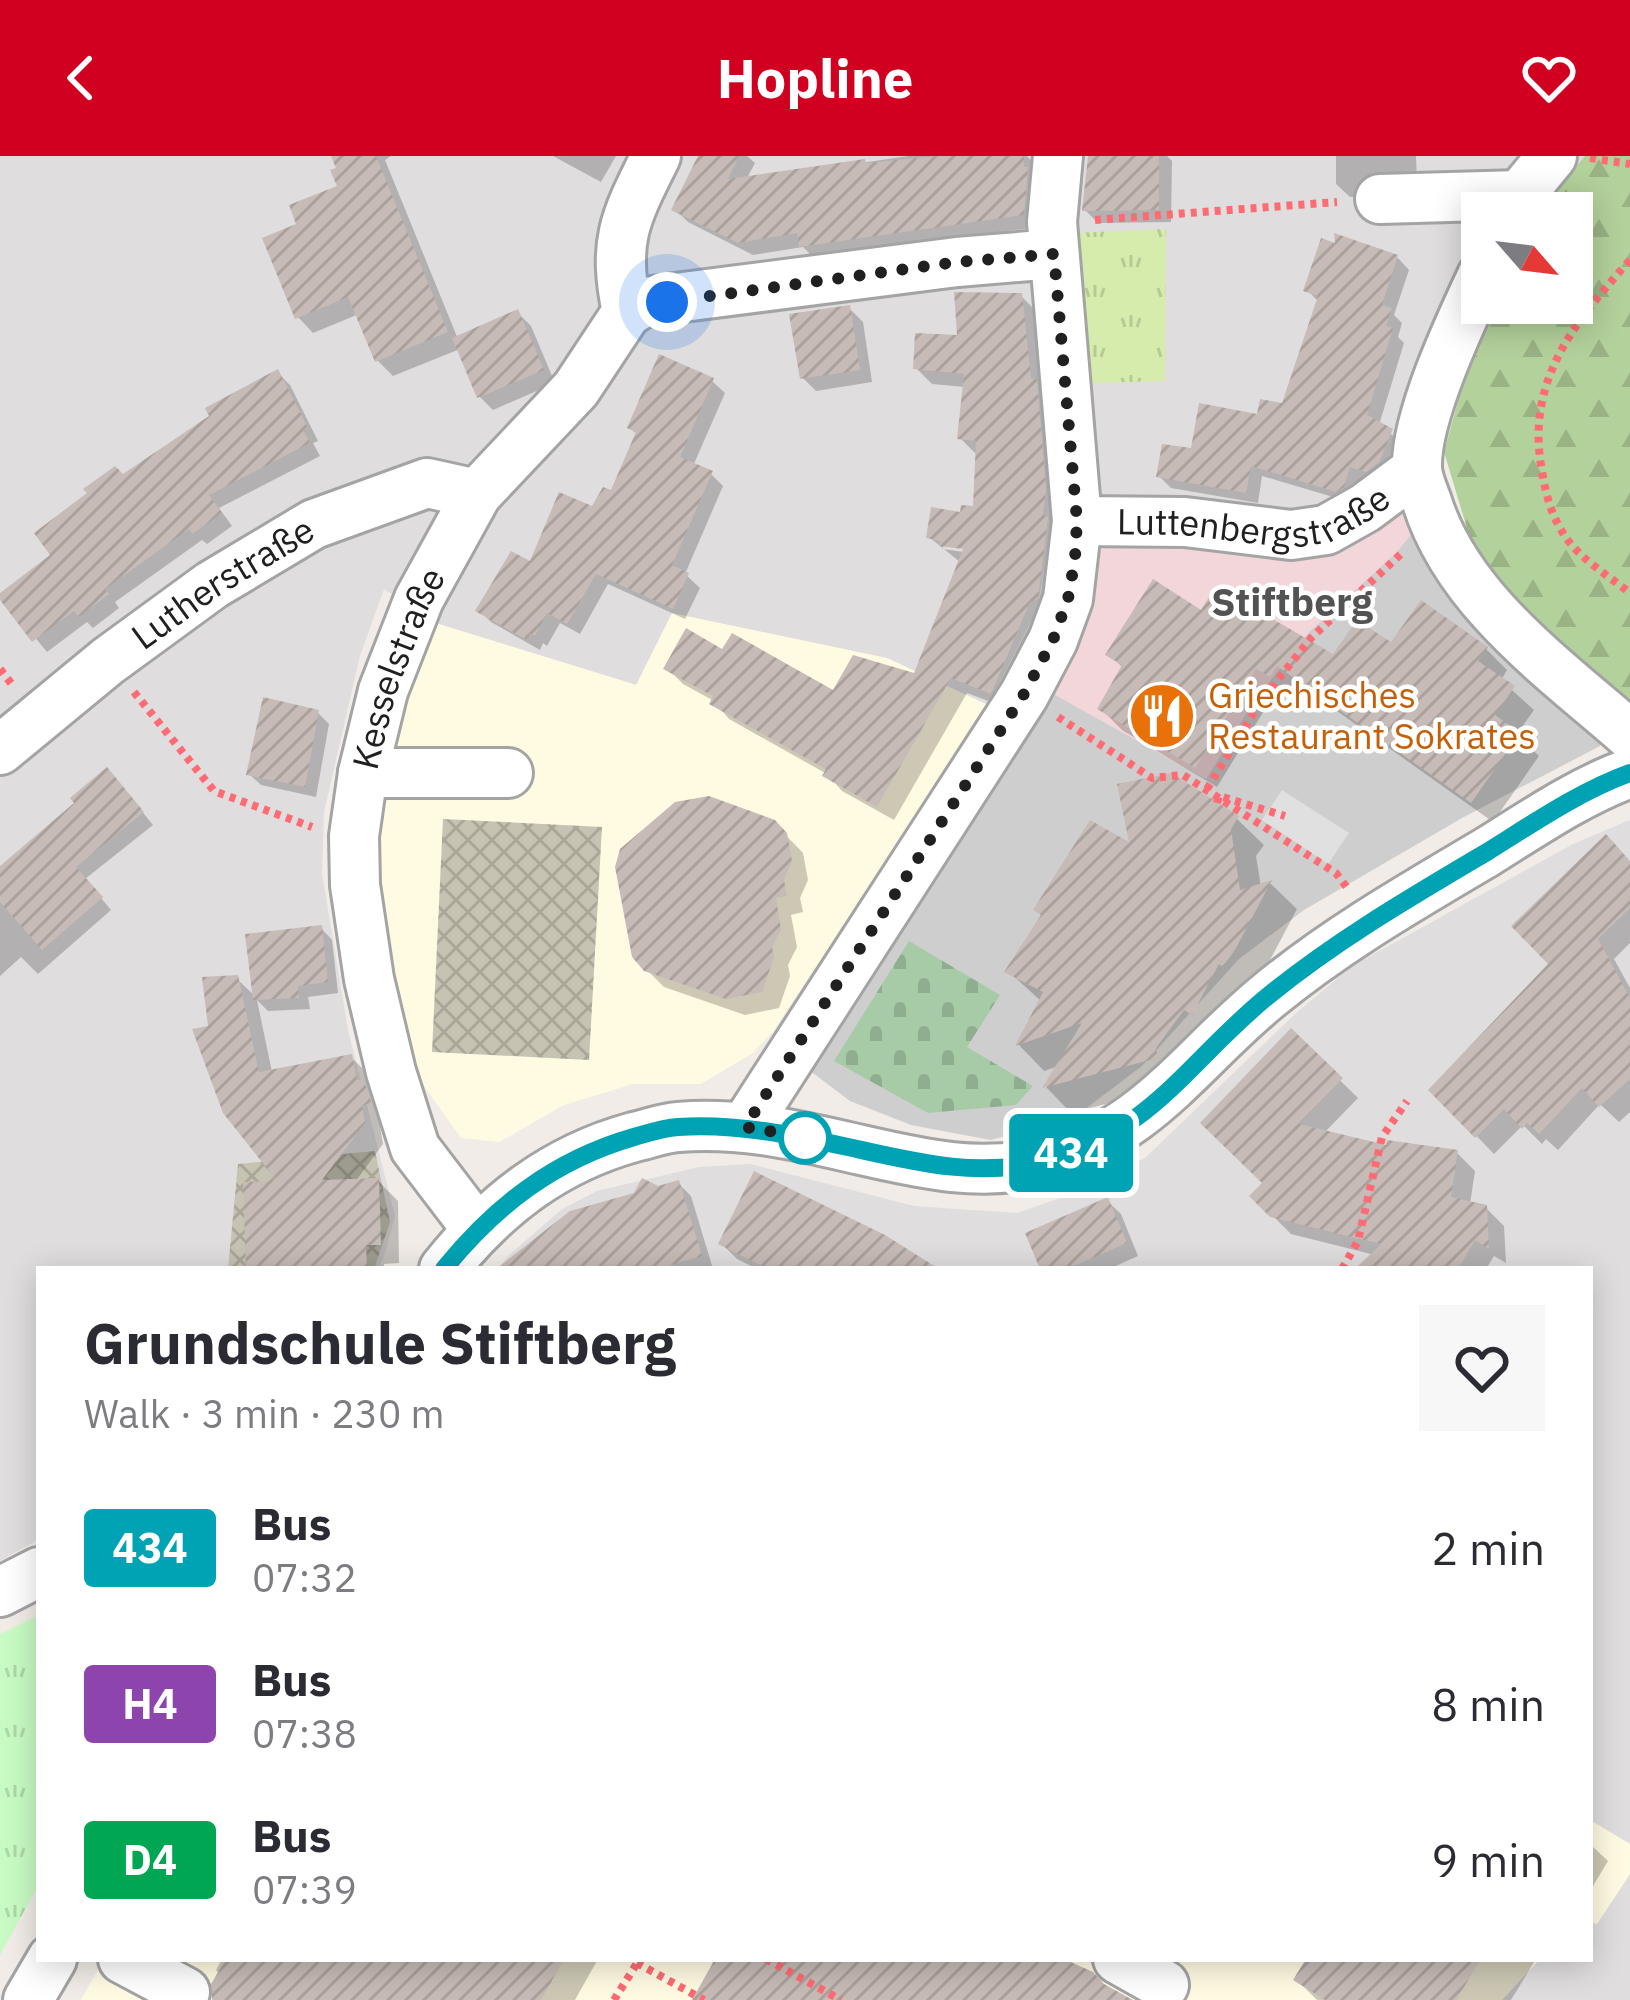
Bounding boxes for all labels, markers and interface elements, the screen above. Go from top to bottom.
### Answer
text: Hopline [717,43,913,113]
icon: back [48,45,114,111]
icon: heart [1516,45,1582,111]
north arrow [1461,192,1593,324]
map controls [1461,192,1593,324]
your location [637,272,697,332]
street label: Luttenbergstraße [1117,474,1399,558]
street label: Lutherstraße [122,505,322,659]
street label: Kesselstraße [341,559,455,774]
district label: Stiftberg [1211,576,1373,627]
place label: Griechisches Restaurant Sokrates [1208,671,1536,759]
restaurant icon: Griechisches Restaurant Sokrates [1127,681,1197,751]
unlabelled marker [780,1113,830,1163]
line badge: 434 [1002,1114,1140,1192]
text: 434 [1033,1125,1109,1180]
button: heart [1419,1305,1545,1431]
text: Grundschule Stiftberg [84,1306,676,1380]
text: Walk · 3 min · 230 m [84,1388,445,1439]
text: Bus [252,1494,332,1552]
text: 2 min [1431,1519,1545,1577]
text: 434 [112,1520,188,1575]
text: 07:32 [252,1552,357,1603]
text: Bus [252,1650,332,1708]
text: 8 min [1431,1675,1545,1733]
text: H4 [122,1676,178,1731]
text: 07:38 [252,1708,357,1759]
text: Bus [252,1806,332,1864]
text: 9 min [1431,1831,1545,1889]
text: D4 [123,1832,177,1887]
text: 07:39 [252,1864,357,1915]

